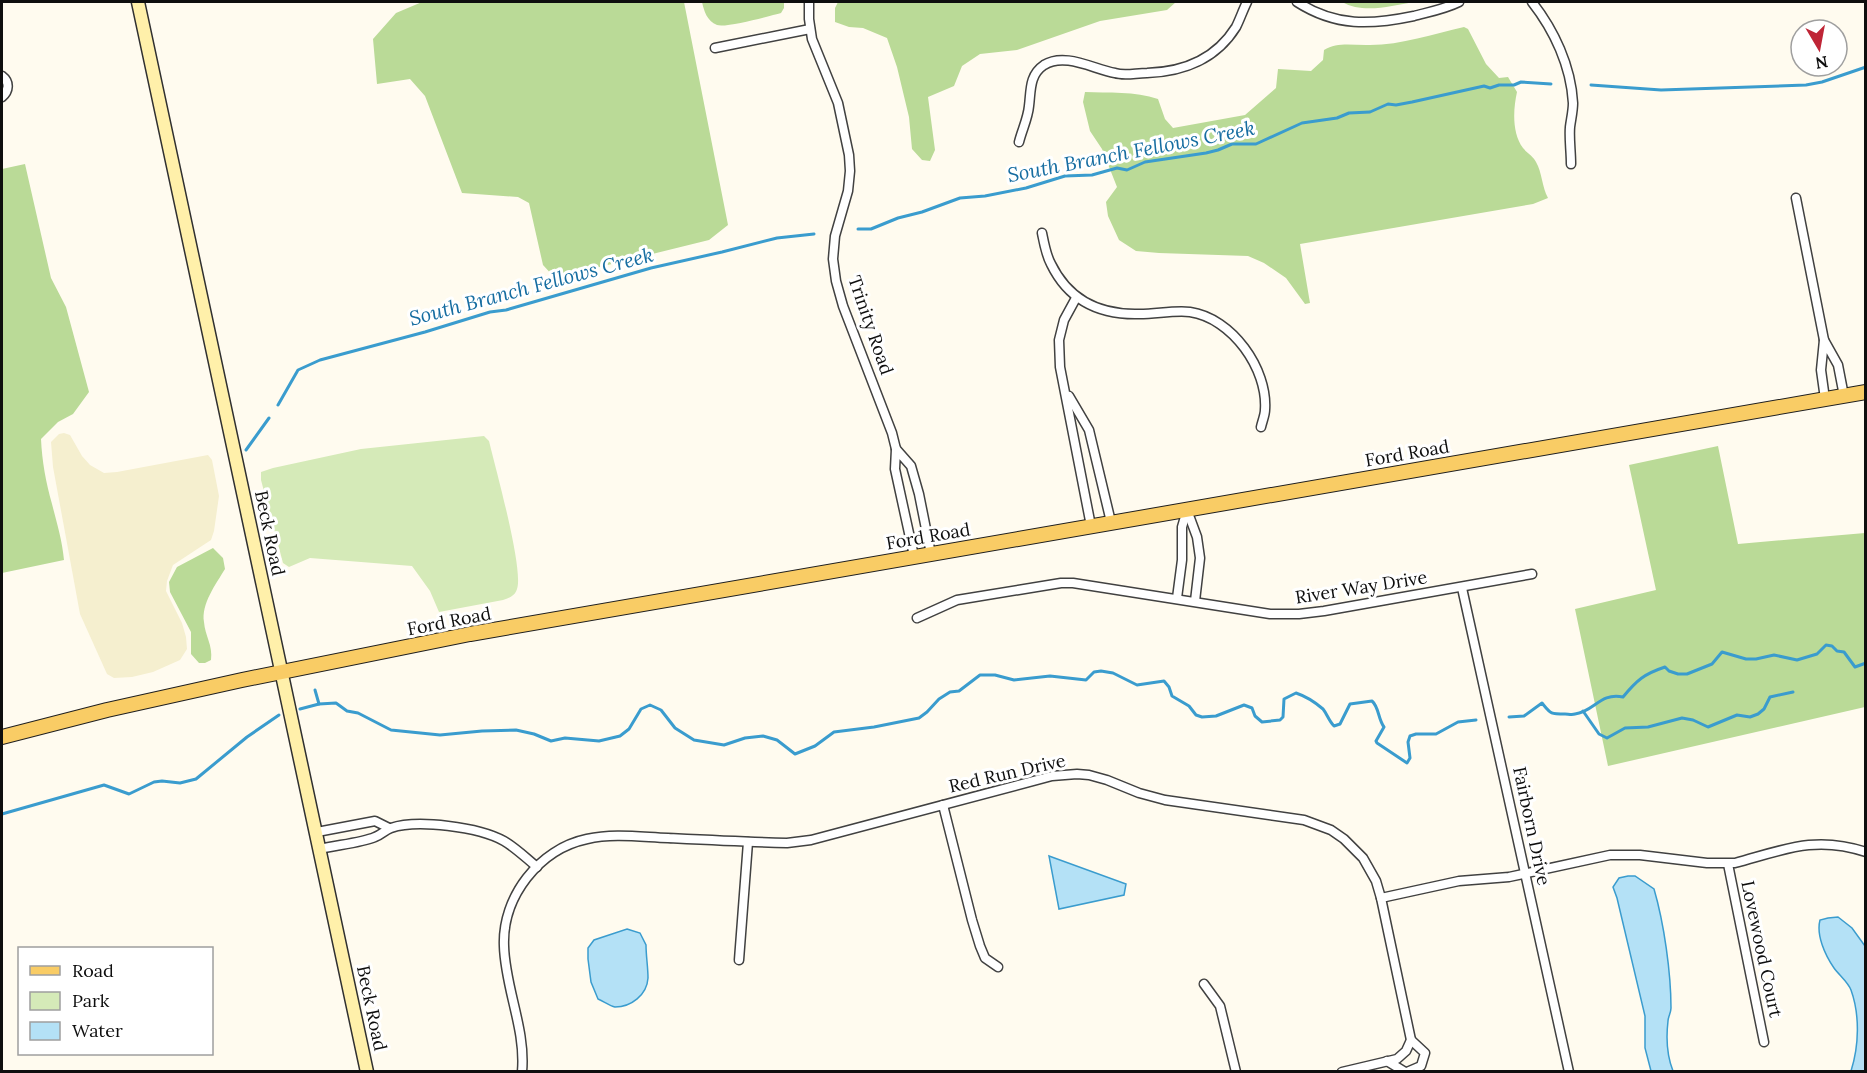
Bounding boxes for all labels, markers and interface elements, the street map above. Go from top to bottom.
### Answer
north arrow [1789,18,1849,78]
text: N [1814,52,1829,74]
water label: South Branch Fellows Creek [1005,115,1257,187]
water label: South Branch Fellows Creek [406,241,656,331]
street label: Trinity Road [843,272,899,378]
street label: Ford Road [1363,434,1451,472]
street label: Beck Road [250,488,290,578]
street label: Ford Road [884,517,972,555]
street label: River Way Drive [1293,565,1429,609]
street label: Ford Road [405,602,493,640]
street label: Red Run Drive [946,748,1068,798]
street label: Fairborn Drive [1508,765,1556,888]
street label: Lovewood Court [1736,879,1788,1019]
legend [18,947,213,1055]
text: Road [72,959,114,982]
street label: Beck Road [352,963,392,1053]
text: Park [72,989,110,1012]
text: Water [72,1019,123,1042]

